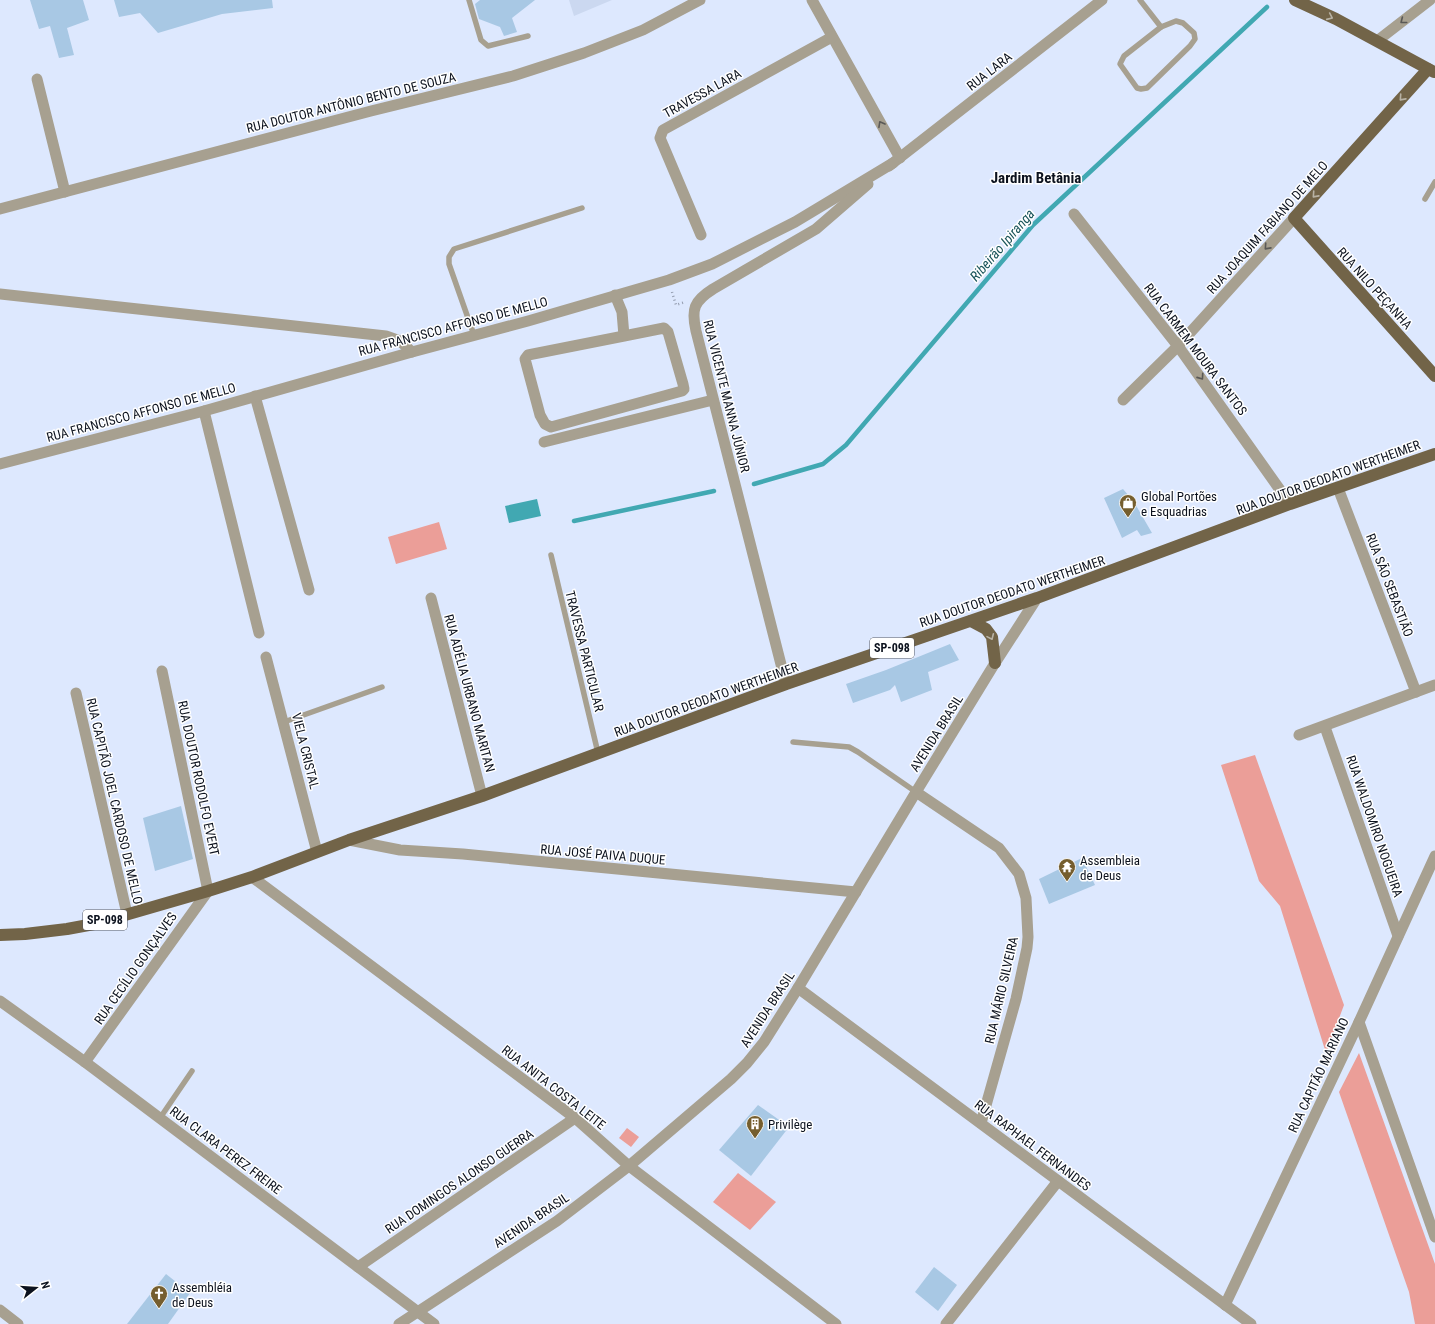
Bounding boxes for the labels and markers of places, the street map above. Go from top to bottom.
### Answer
place label: Global Portões e Esquadrias [1141,489,1217,519]
shop icon: Global Portões e Esquadrias [1118,493,1138,518]
place label: Assembleia de Deus [1080,853,1140,883]
temple icon: Assembleia de Deus [1057,857,1077,882]
building icon: Privilège [745,1114,765,1139]
place label: Privilège [768,1117,812,1132]
place label: Assembléia de Deus [172,1280,232,1310]
church icon: Assembléia de Deus [149,1284,169,1309]

